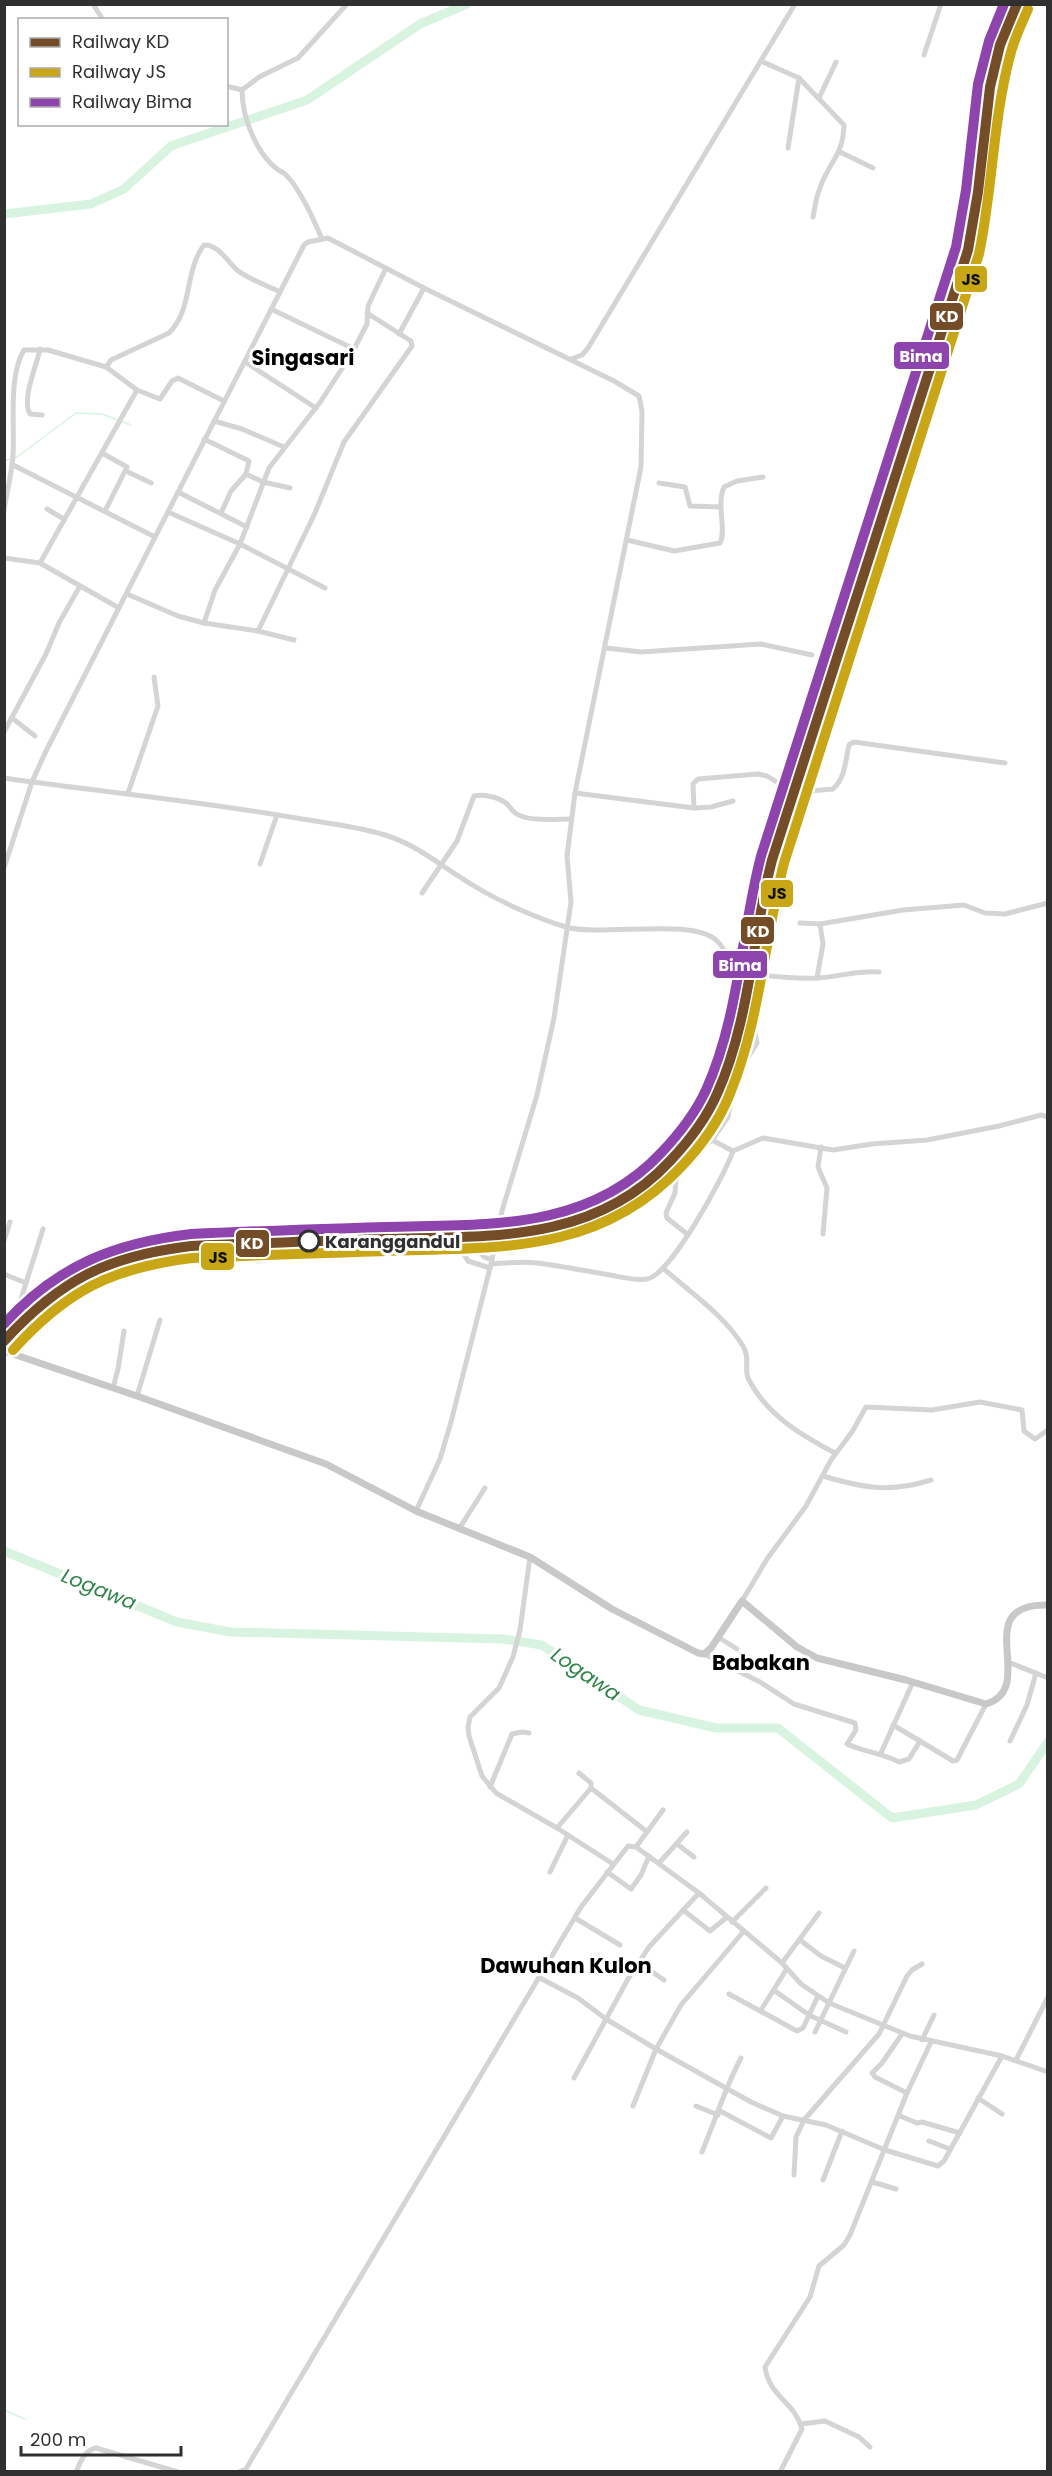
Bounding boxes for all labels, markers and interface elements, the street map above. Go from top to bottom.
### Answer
legend [18,18,228,126]
text: Railway KD [72,29,169,54]
text: Railway JS [72,59,166,84]
text: Railway Bima [72,89,192,114]
line badge: JS [954,265,988,293]
text: JS [961,268,981,291]
line badge: KD [929,302,964,331]
text: KD [936,305,959,328]
line badge: Bima [893,341,950,370]
district label: Singasari [252,343,354,372]
text: Bima [899,345,943,368]
line badge: JS [760,879,794,908]
text: JS [767,882,787,905]
line badge: KD [740,916,775,945]
text: KD [747,920,770,943]
line badge: Bima [712,950,768,979]
text: Bima [718,954,762,977]
line badge: KD [235,1229,270,1258]
place label: Karanggandul [325,1229,460,1254]
marker: Karanggandul [298,1230,320,1252]
text: KD [241,1232,264,1255]
line badge: JS [200,1242,235,1271]
text: JS [208,1246,228,1269]
water label: Logawa [57,1561,141,1617]
water label: Logawa [546,1640,626,1708]
district label: Babakan [712,1648,810,1677]
district label: Dawuhan Kulon [480,1951,652,1980]
scale bar [21,2419,182,2457]
text: 200 m [30,2427,86,2452]

